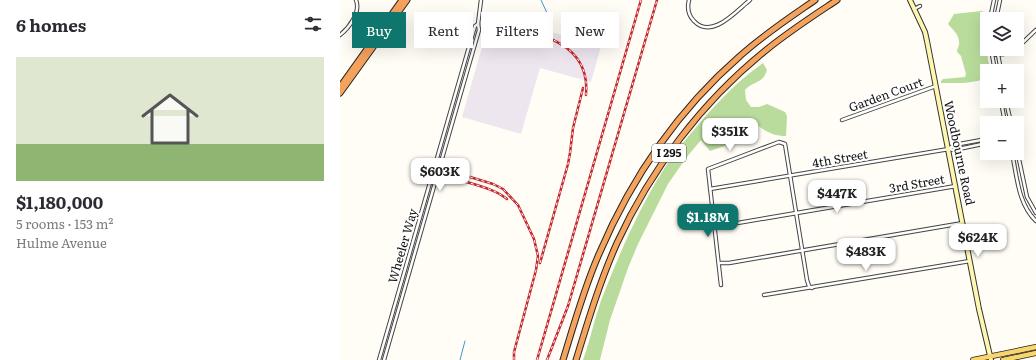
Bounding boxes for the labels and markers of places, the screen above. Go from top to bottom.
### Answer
pin: $351K [702,118,758,152]
pin: $603K [412,158,468,192]
pin: $447K [809,180,865,214]
pin: $1.18M [675,204,741,238]
pin: $624K [950,224,1006,258]
pin: $483K [838,238,894,272]

